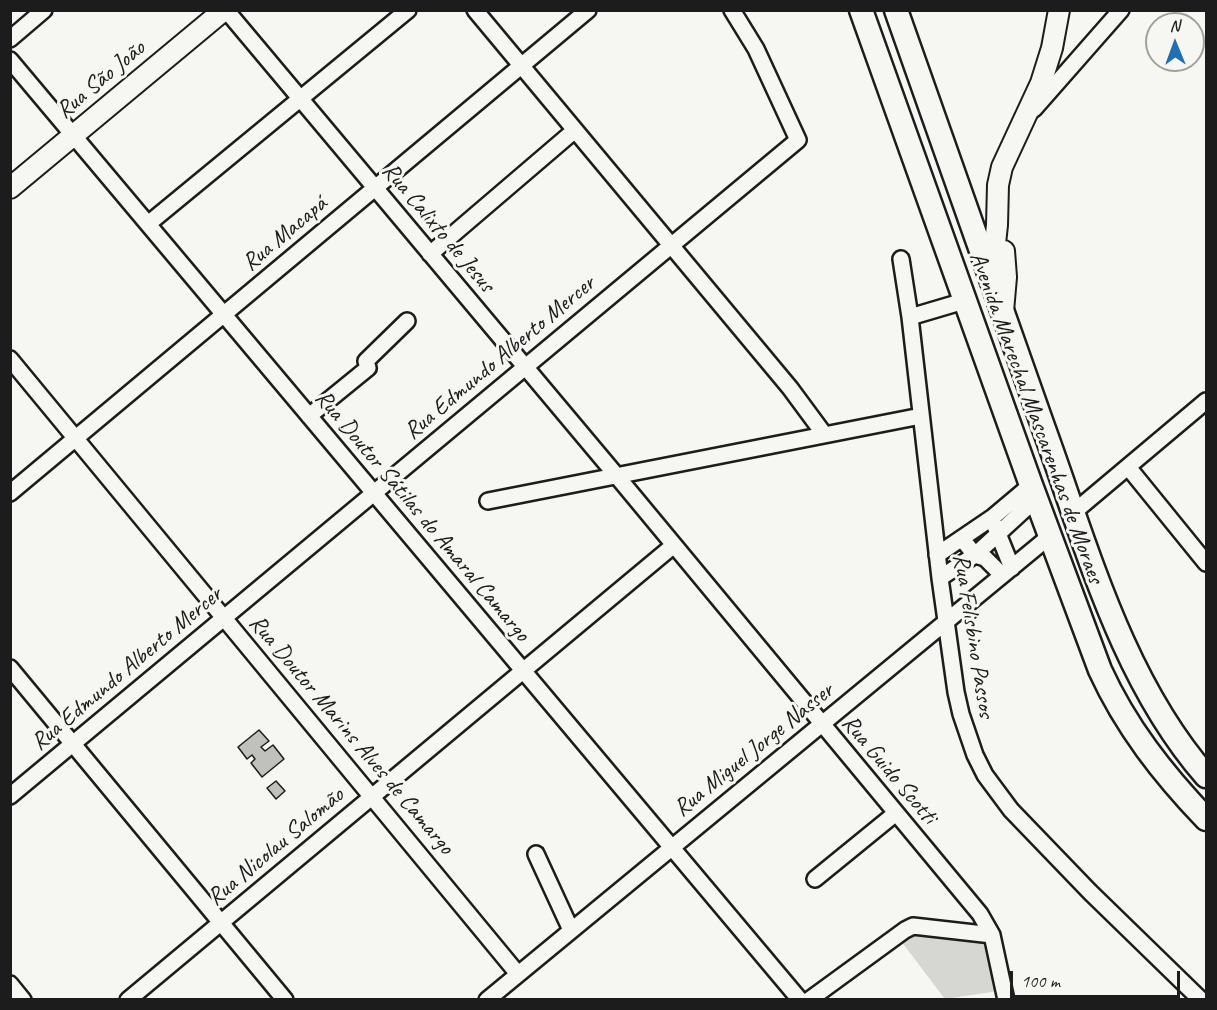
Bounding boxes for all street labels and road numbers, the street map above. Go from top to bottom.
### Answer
street label: Rua São João [51,34,151,126]
street label: Rua Calixto de Jesus [375,157,501,299]
street label: Rua Macapá [237,190,333,278]
street label: Avenida Marechal Mascarenhas de Moraes [962,248,1110,588]
street label: Rua Edmundo Alberto Mercer [399,270,601,446]
street label: Rua Doutor Sátilas do Amaral Camargo [308,384,536,648]
street label: Rua Felisbino Passos [946,552,1000,720]
street label: Rua Edmundo Alberto Mercer [26,581,228,757]
street label: Rua Doutor Marins Alves de Camargo [242,609,460,861]
street label: Rua Miguel Jorge Nasser [668,677,840,823]
street label: Rua Guido Scotti [835,709,943,831]
street label: Rua Nicolau Salomão [202,781,350,913]

